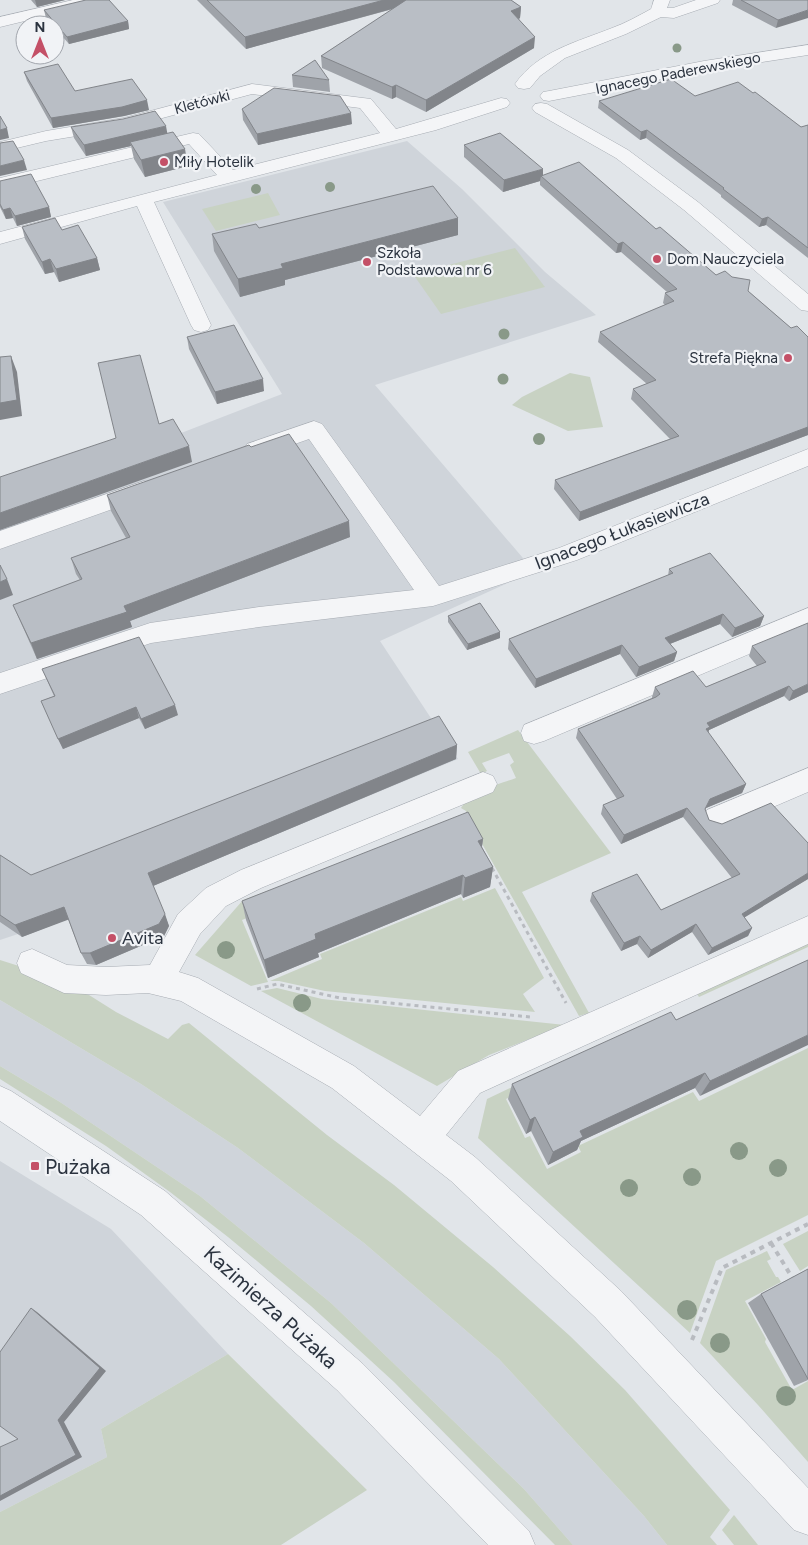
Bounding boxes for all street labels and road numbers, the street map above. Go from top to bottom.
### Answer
street label: Ignacego Paderewskiego [594,48,762,98]
street label: Kletówki [172,86,232,118]
street label: Ignacego Łukasiewicza [532,488,712,574]
street label: Kazimierza Pużaka [199,1240,343,1374]

